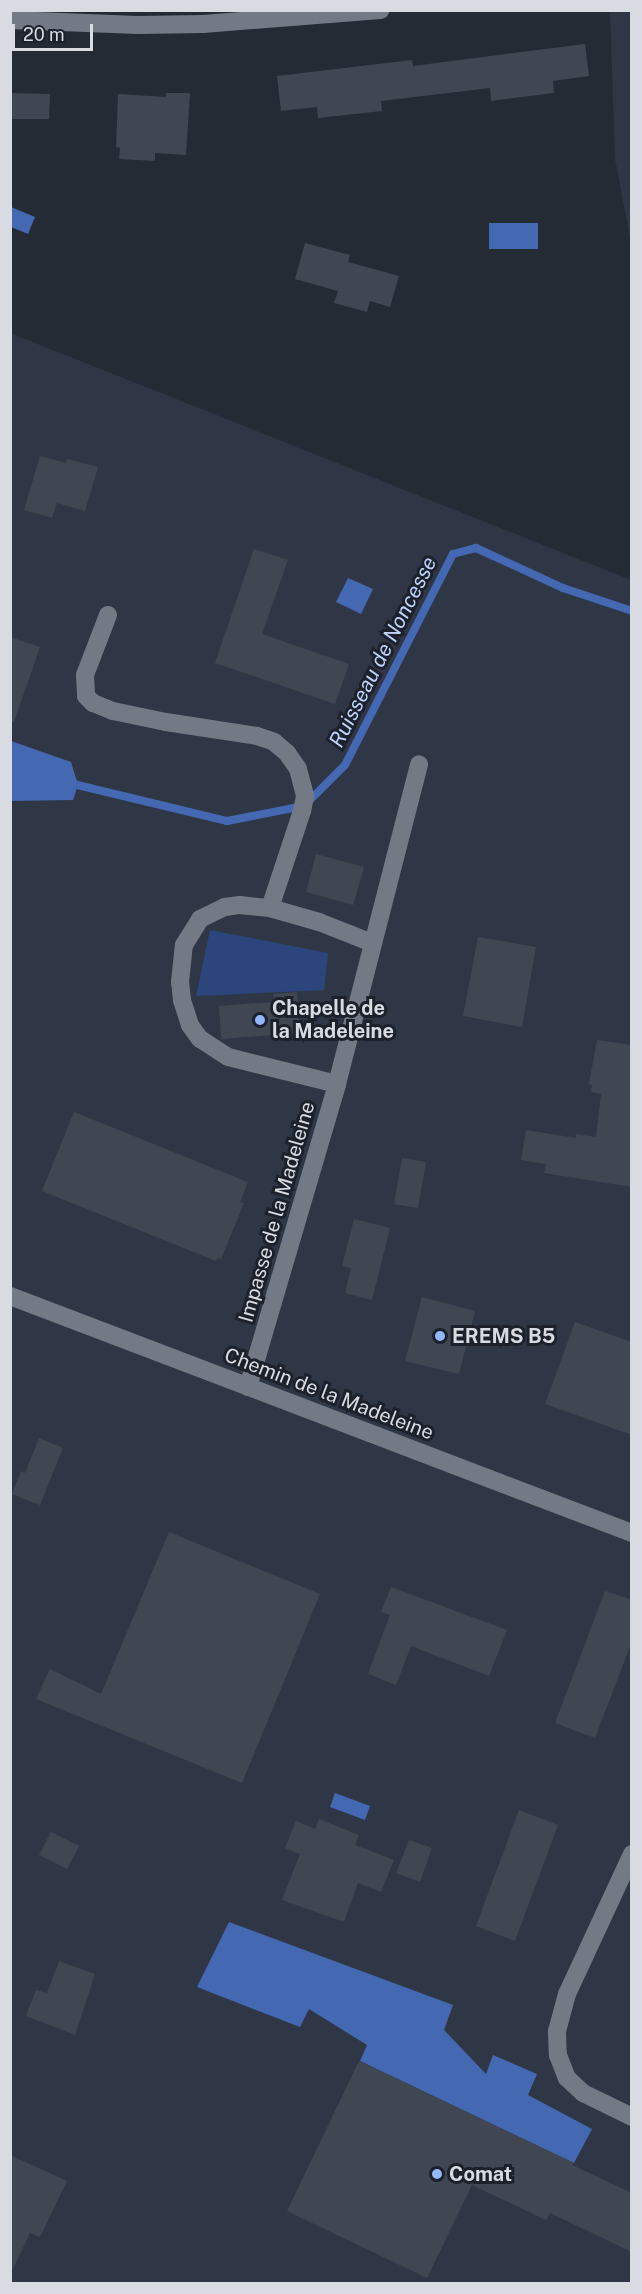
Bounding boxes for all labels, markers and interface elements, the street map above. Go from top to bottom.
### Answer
scale bar [15,12,96,50]
text: 20 m [23,24,65,45]
water label: Ruisseau de Noncesse [324,552,442,752]
place label: Chapelle de la Madeleine [272,996,394,1043]
marker: Chapelle de la Madeleine [253,1013,267,1027]
street label: Impasse de la Madeleine [234,1099,320,1325]
place label: EREMS B5 [452,1324,555,1348]
marker: EREMS B5 [433,1329,447,1343]
street label: Chemin de la Madeleine [221,1343,437,1445]
place label: Comat [449,2162,512,2186]
marker: Comat [430,2167,444,2181]

